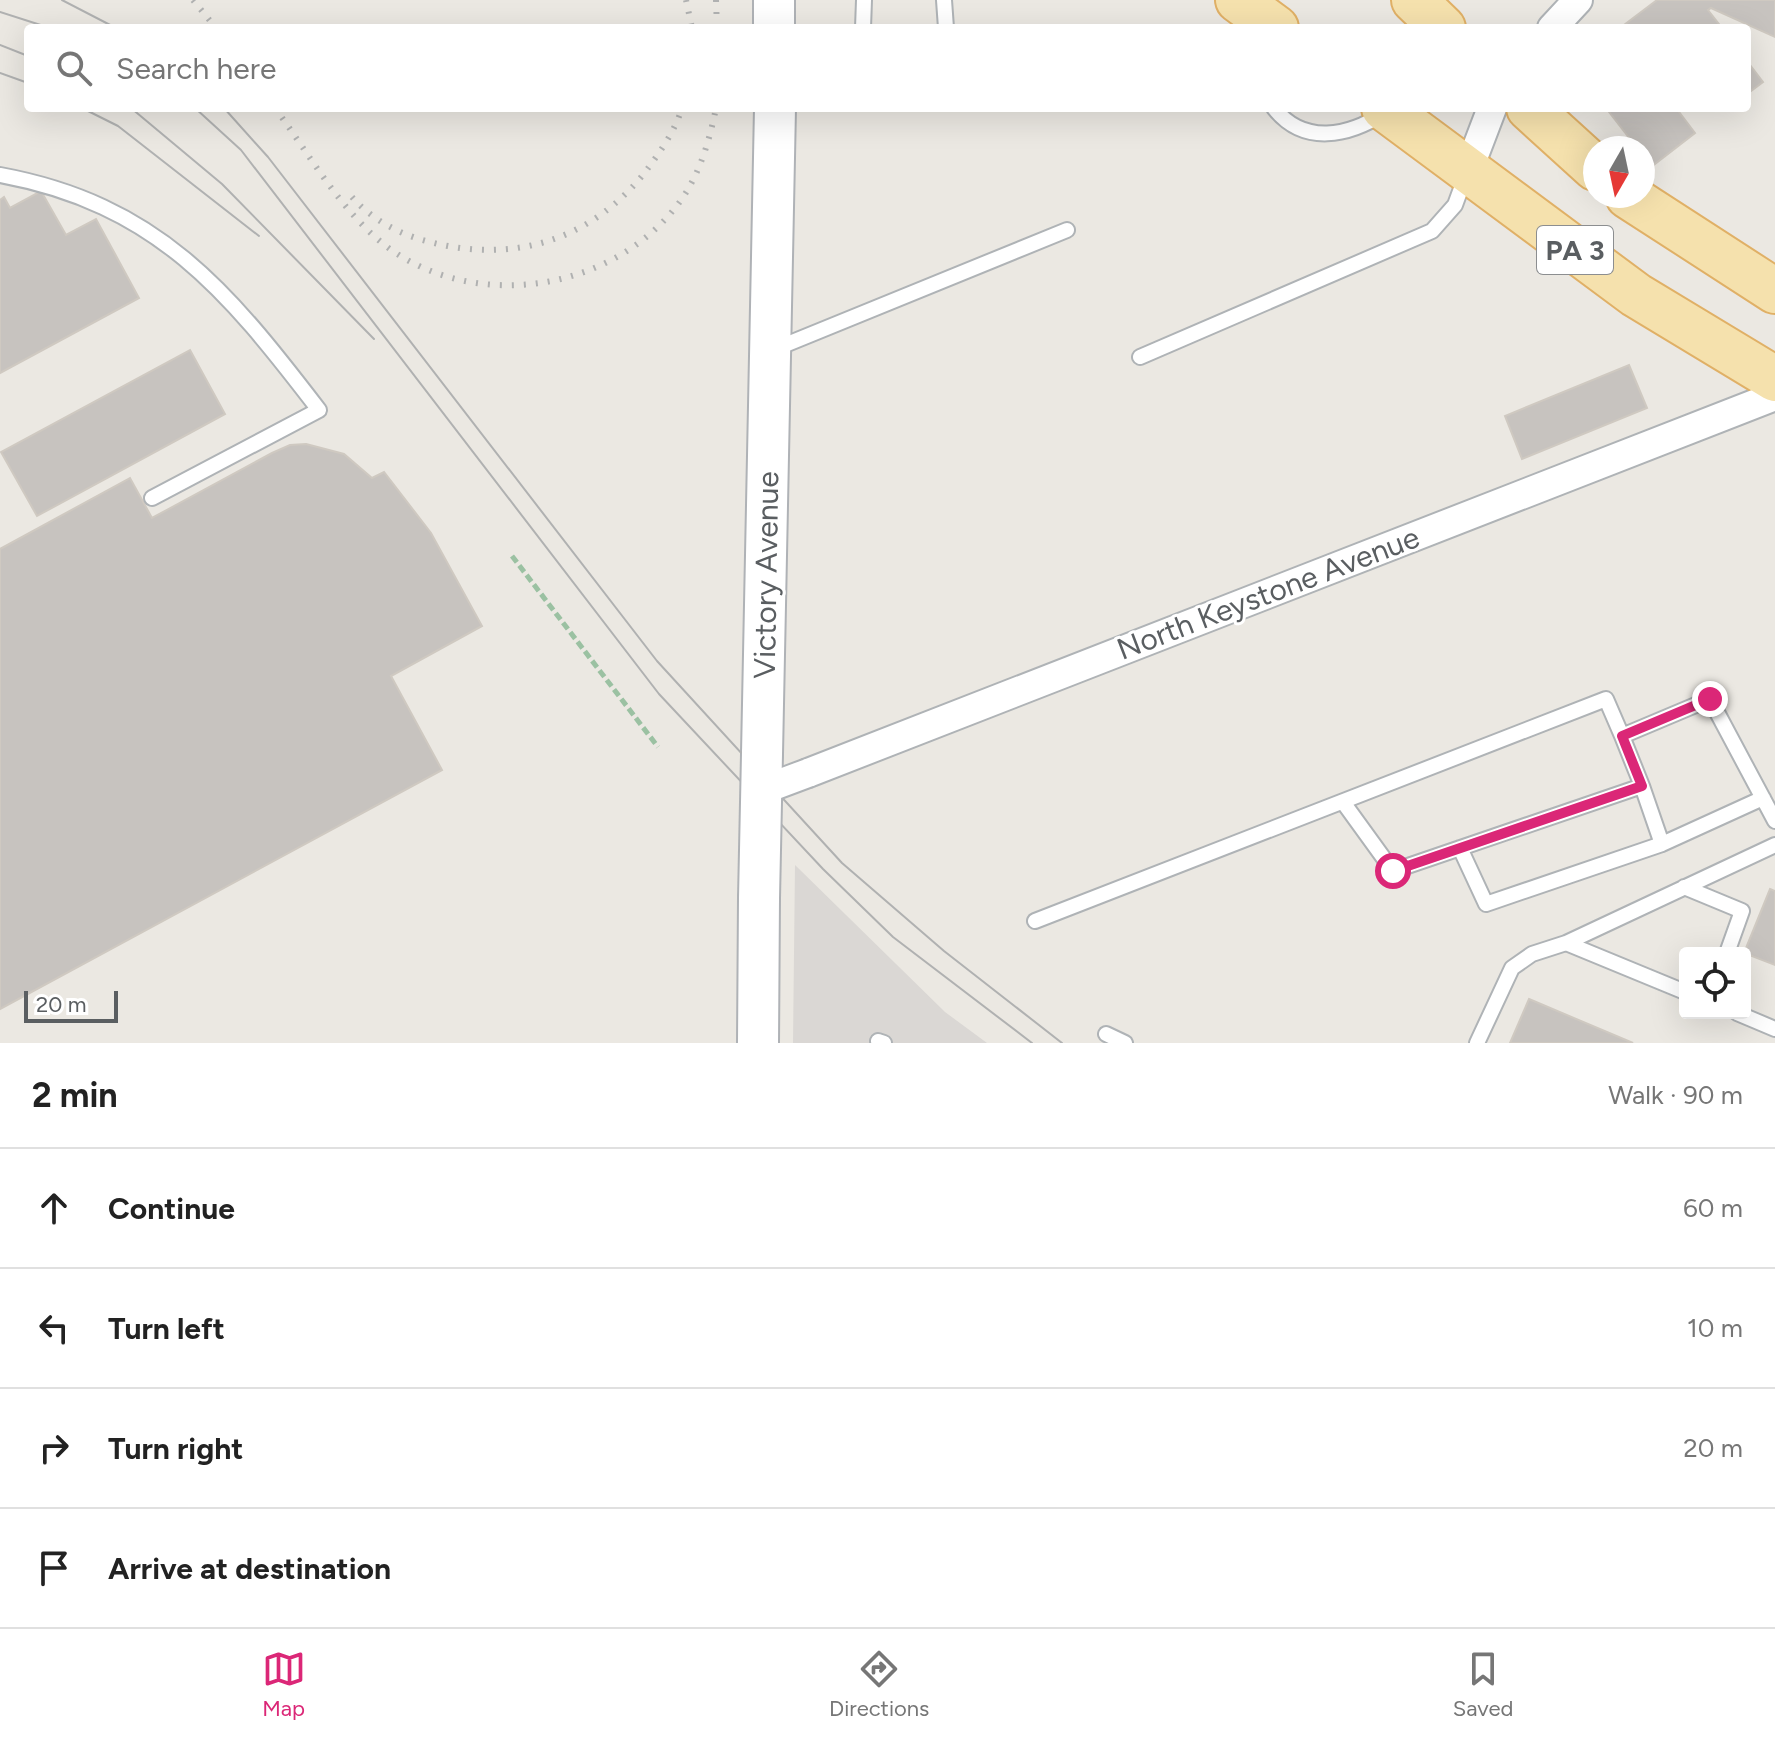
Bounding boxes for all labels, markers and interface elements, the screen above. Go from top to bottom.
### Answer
search box [24,24,1751,112]
icon: search [52,46,96,90]
text: Search here [116,50,276,87]
north arrow [1583,136,1655,208]
road number: PA 3 [1537,226,1613,274]
street label: Victory Avenue [746,471,786,679]
street label: North Keystone Avenue [1112,518,1424,668]
route end [1692,681,1728,717]
route start [1375,853,1411,889]
map controls [1679,947,1751,1019]
button: locate [1679,947,1751,1019]
scale bar [24,987,118,1023]
text: 20 m [36,991,87,1018]
text: 2 min [32,1075,118,1116]
text: Walk · 90 m [1608,1079,1743,1111]
icon: ahead [32,1186,76,1230]
text: Continue [108,1190,235,1227]
text: 60 m [1683,1192,1743,1224]
icon: left [32,1306,76,1350]
text: Turn left [108,1310,225,1347]
text: 10 m [1687,1312,1743,1344]
icon: right [32,1426,76,1470]
text: Turn right [108,1430,243,1467]
text: 20 m [1683,1432,1743,1464]
icon: arrive [32,1546,76,1590]
text: Arrive at destination [108,1550,391,1587]
tab: Map [262,1647,306,1722]
tab: Directions [829,1647,929,1722]
tab: Saved [1453,1647,1513,1722]

